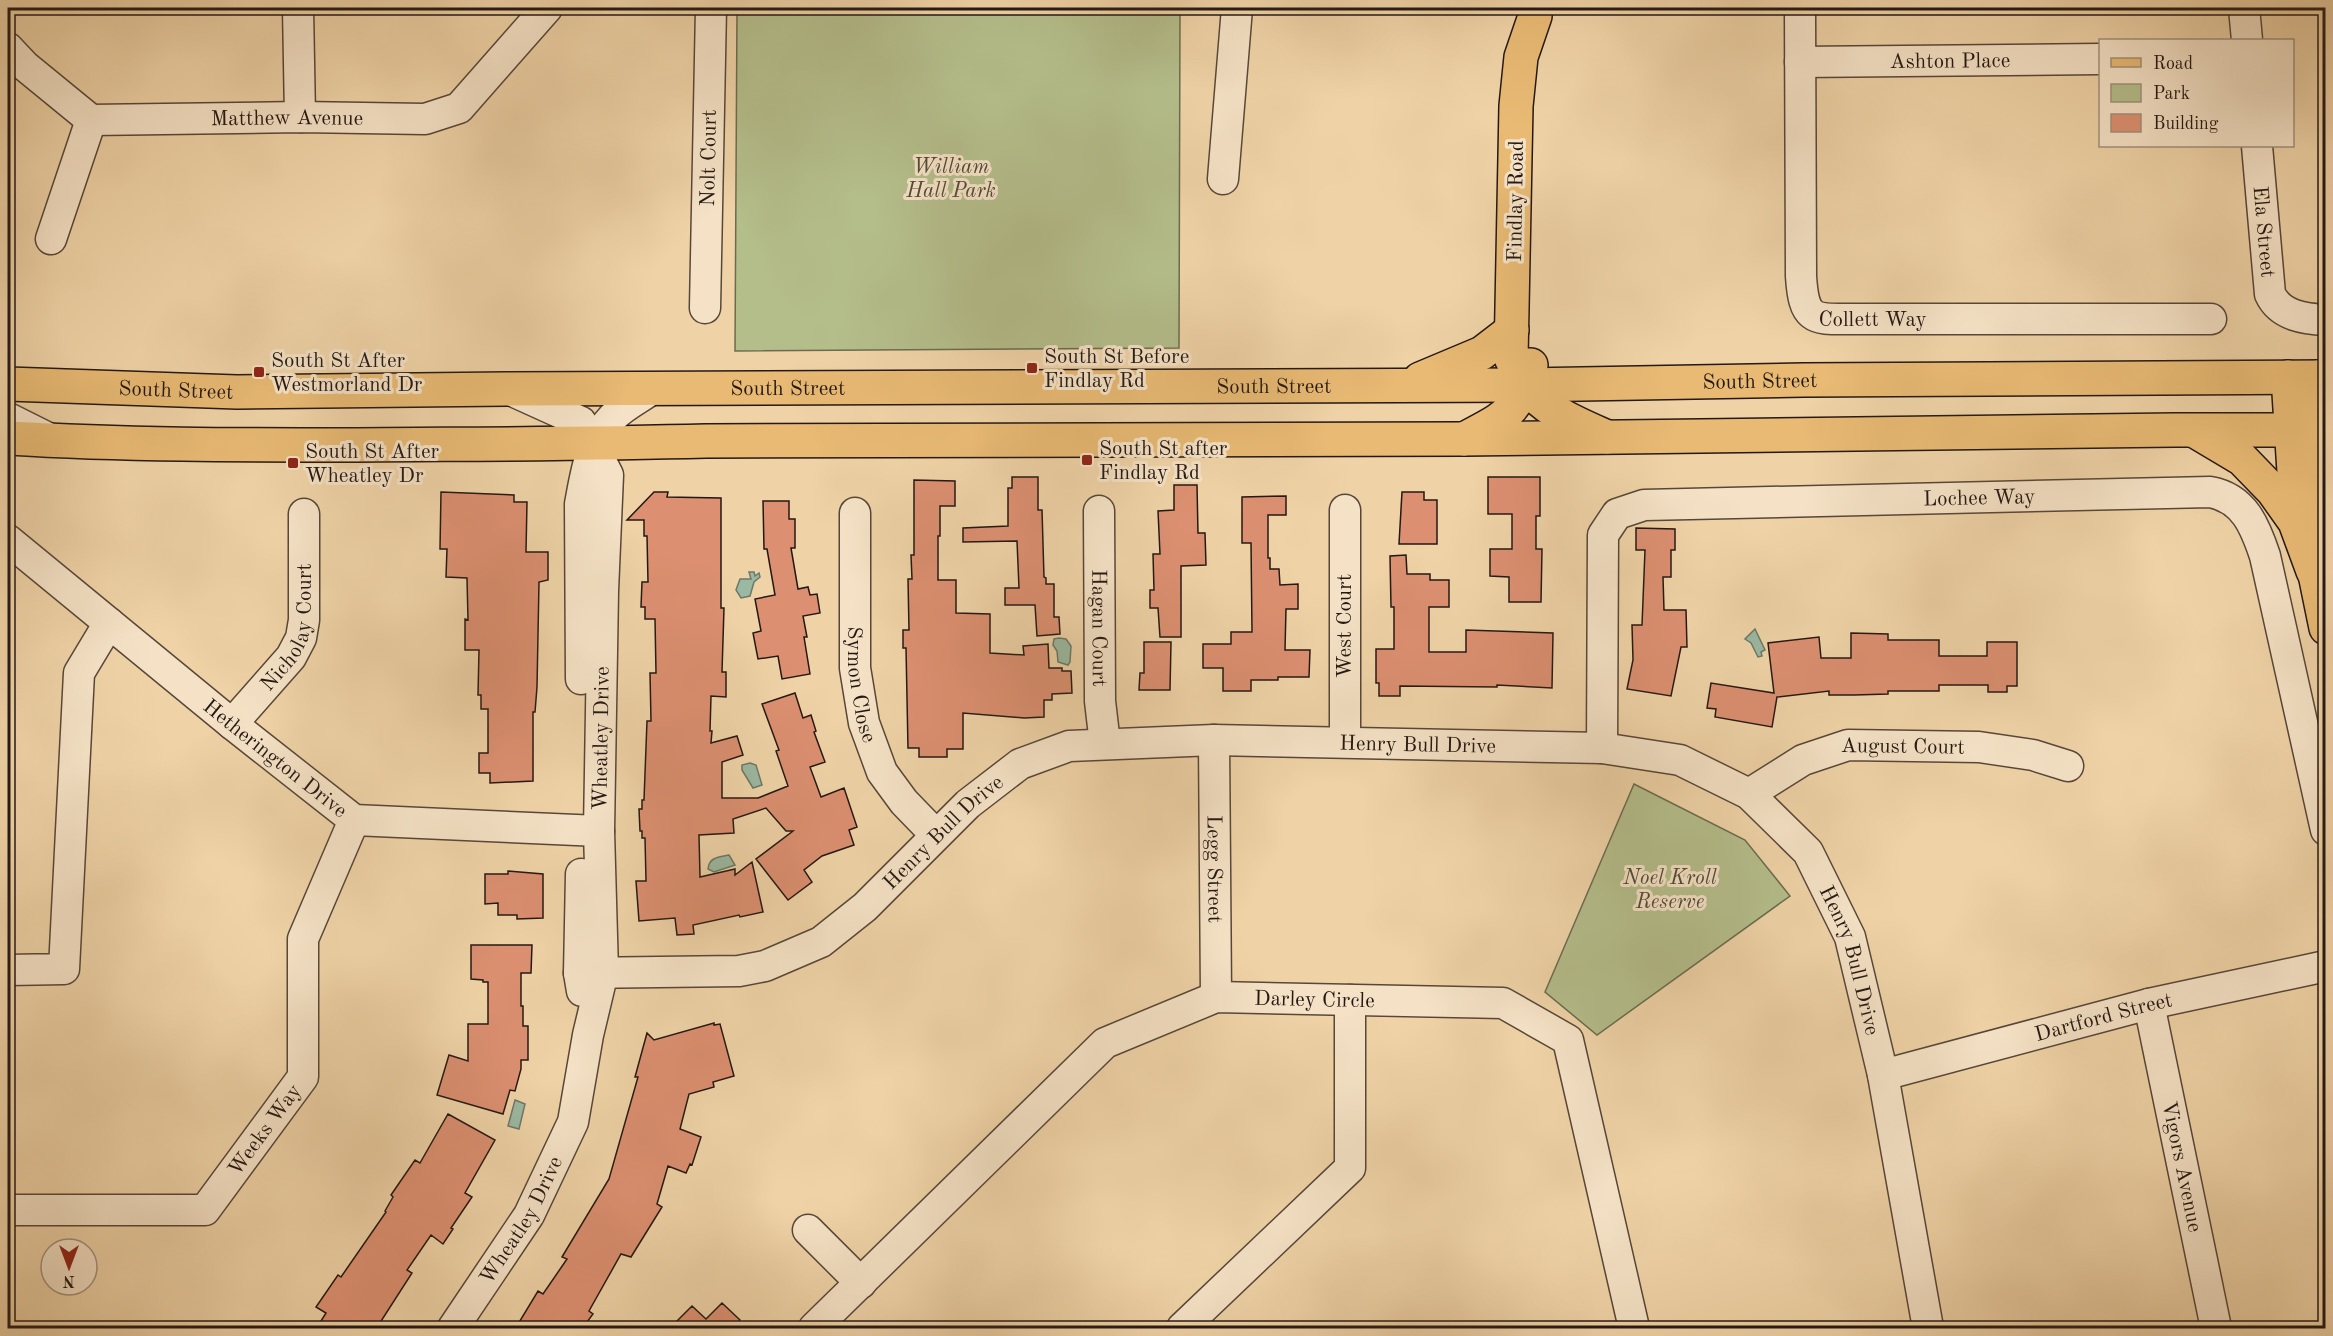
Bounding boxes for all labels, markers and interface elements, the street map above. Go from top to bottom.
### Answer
legend [2099,39,2294,147]
street label: Ashton Place [1890,51,2011,73]
text: Road [2153,55,2193,73]
text: Park [2153,85,2190,103]
street label: Matthew Avenue [210,108,363,130]
street label: Nolt Court [698,109,721,207]
text: Building [2153,115,2219,133]
street label: Findlay Road [1505,140,1528,262]
park label: William Hall Park [905,157,996,202]
street label: Ela Street [2249,185,2278,279]
street label: Collett Way [1817,309,1927,331]
place label: South St Before Findlay Rd [1044,347,1189,392]
place label: South St After Westmorland Dr [271,351,423,396]
marker: South St Before Findlay Rd [1025,361,1039,375]
marker: South St After Westmorland Dr [252,365,266,379]
street label: South Street [1702,371,1817,394]
street label: South Street [1216,377,1331,398]
street label: South Street [118,379,234,404]
street label: South Street [730,379,845,400]
place label: South St after Findlay Rd [1099,439,1228,484]
place label: South St After Wheatley Dr [305,442,440,487]
marker: South St after Findlay Rd [1080,453,1094,467]
marker: South St After Wheatley Dr [286,456,300,470]
street label: Lochee Way [1923,487,2036,511]
street label: Nicholay Court [257,563,316,696]
street label: Hagan Court [1087,569,1109,687]
street label: West Court [1335,574,1356,678]
street label: Symon Close [843,626,879,746]
street label: Wheatley Drive [590,666,614,810]
street label: Hetherington Drive [199,696,351,822]
street label: Henry Bull Drive [1339,734,1496,758]
street label: August Court [1841,736,1965,759]
street label: Henry Bull Drive [880,772,1008,894]
street label: Legg Street [1203,815,1224,923]
park label: Noel Kroll Reserve [1622,868,1717,913]
street label: Henry Bull Drive [1814,883,1882,1038]
street label: Darley Circle [1254,989,1375,1012]
street label: Dartford Street [2033,990,2174,1046]
street label: Weeks Way [225,1081,306,1180]
street label: Vigors Avenue [2157,1100,2205,1234]
street label: Wheatley Drive [477,1153,567,1288]
north arrow [39,1237,99,1297]
text: N [62,1272,75,1288]

